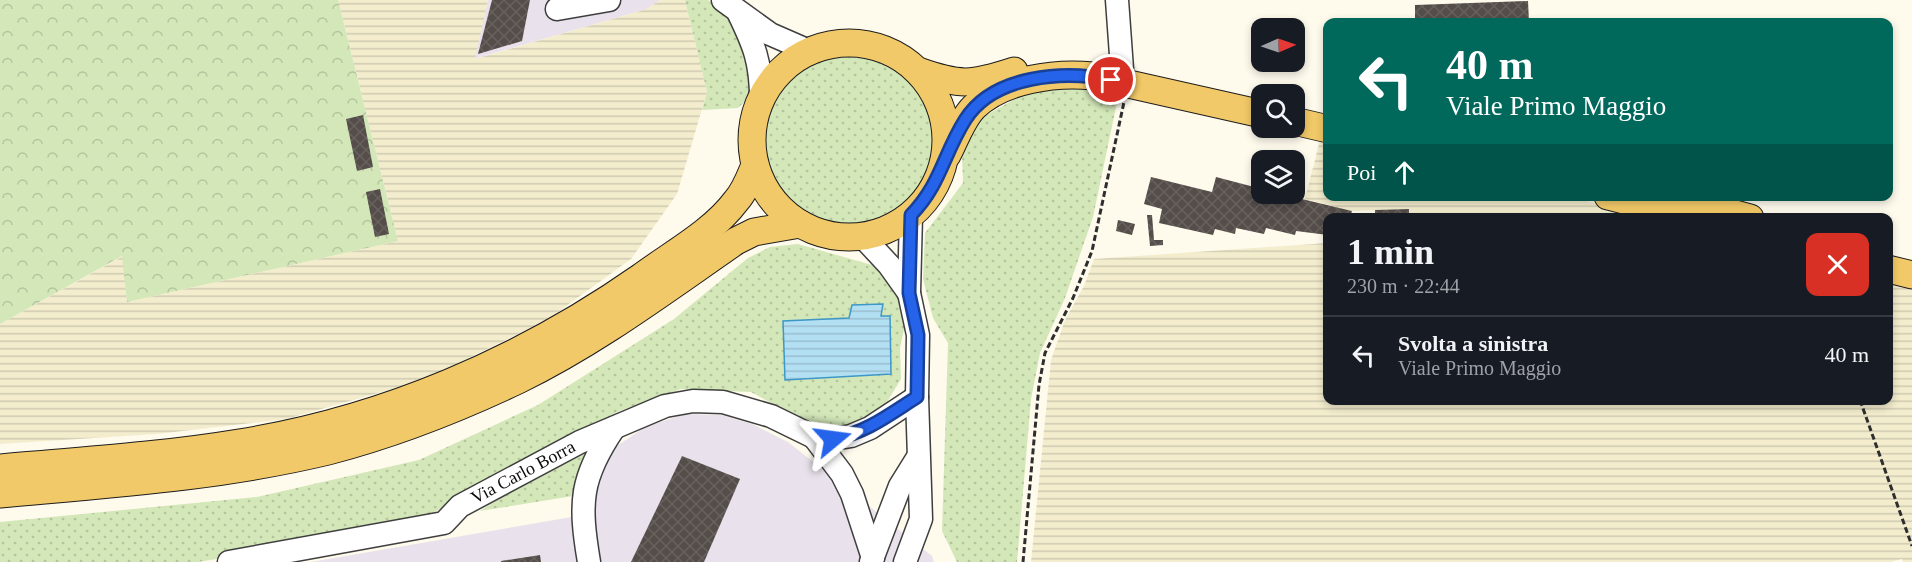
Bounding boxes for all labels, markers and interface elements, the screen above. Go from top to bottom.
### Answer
north arrow [1251,18,1305,72]
map controls [1251,18,1305,204]
icon: left [1347,42,1425,120]
text: 40 m [1446,42,1534,88]
pin [1085,54,1136,105]
icon: arrive [1094,63,1127,96]
button: search [1251,84,1305,138]
text: Viale Primo Maggio [1446,91,1666,121]
button: layers [1251,150,1305,204]
icon: ahead [1388,156,1421,189]
text: Poi [1347,160,1376,185]
text: 1 min [1347,232,1434,272]
button: close [1806,233,1869,296]
text: 230 m · 22:44 [1347,275,1460,297]
text: Svolta a sinistra [1398,331,1548,356]
icon: left [1347,339,1380,372]
text: 40 m [1824,342,1869,367]
text: Viale Primo Maggio [1398,357,1561,379]
position arrow [801,407,865,471]
street label: Via Carlo Borra [468,436,578,508]

